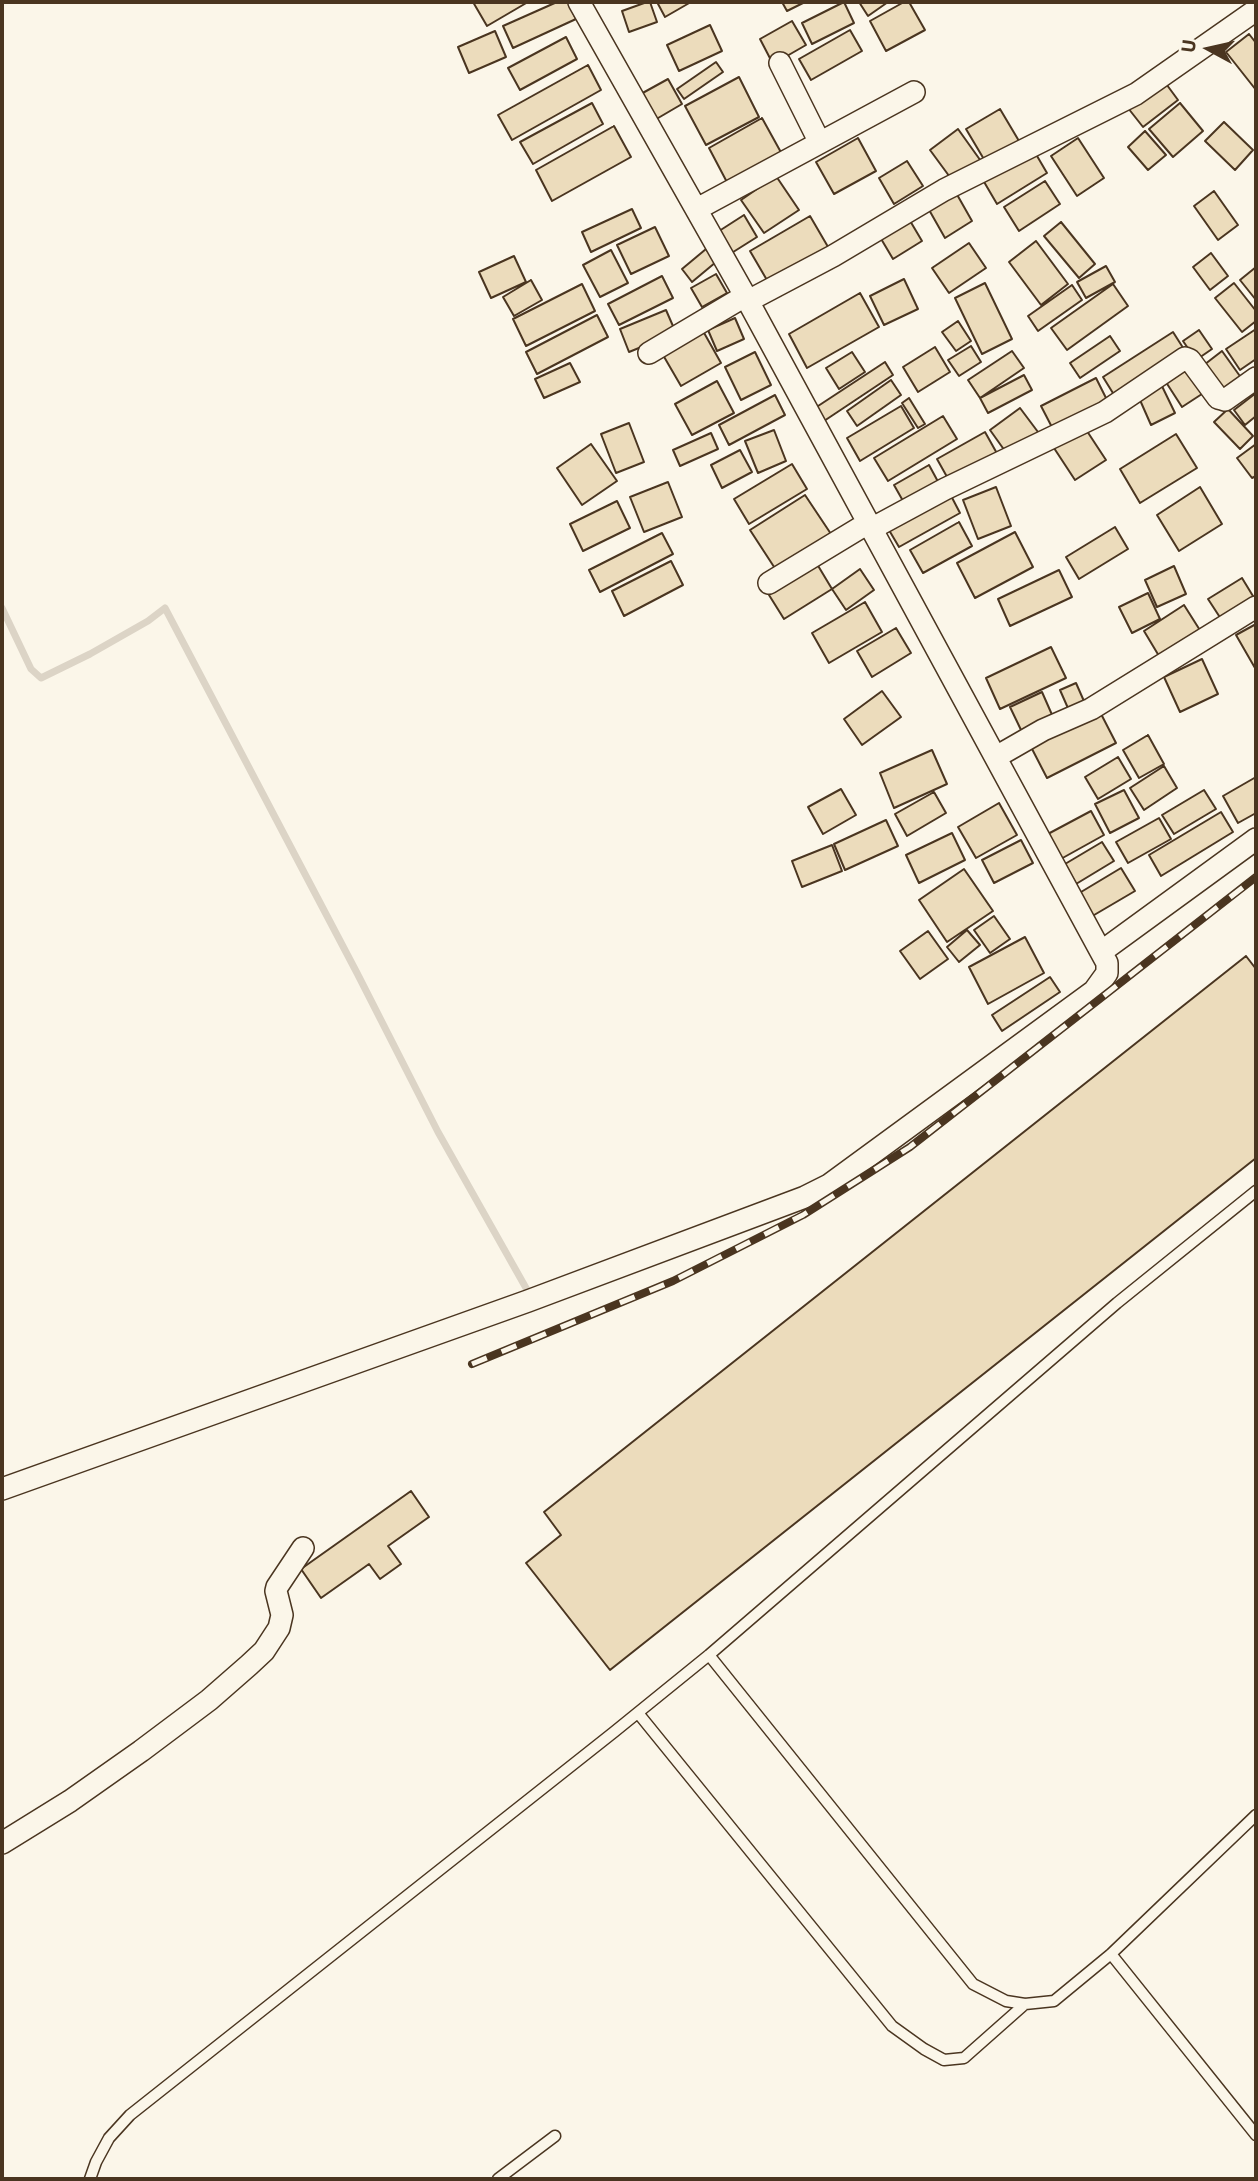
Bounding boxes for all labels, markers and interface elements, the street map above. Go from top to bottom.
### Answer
north arrow [1174,14,1244,84]
text: U [1175,38,1201,54]

